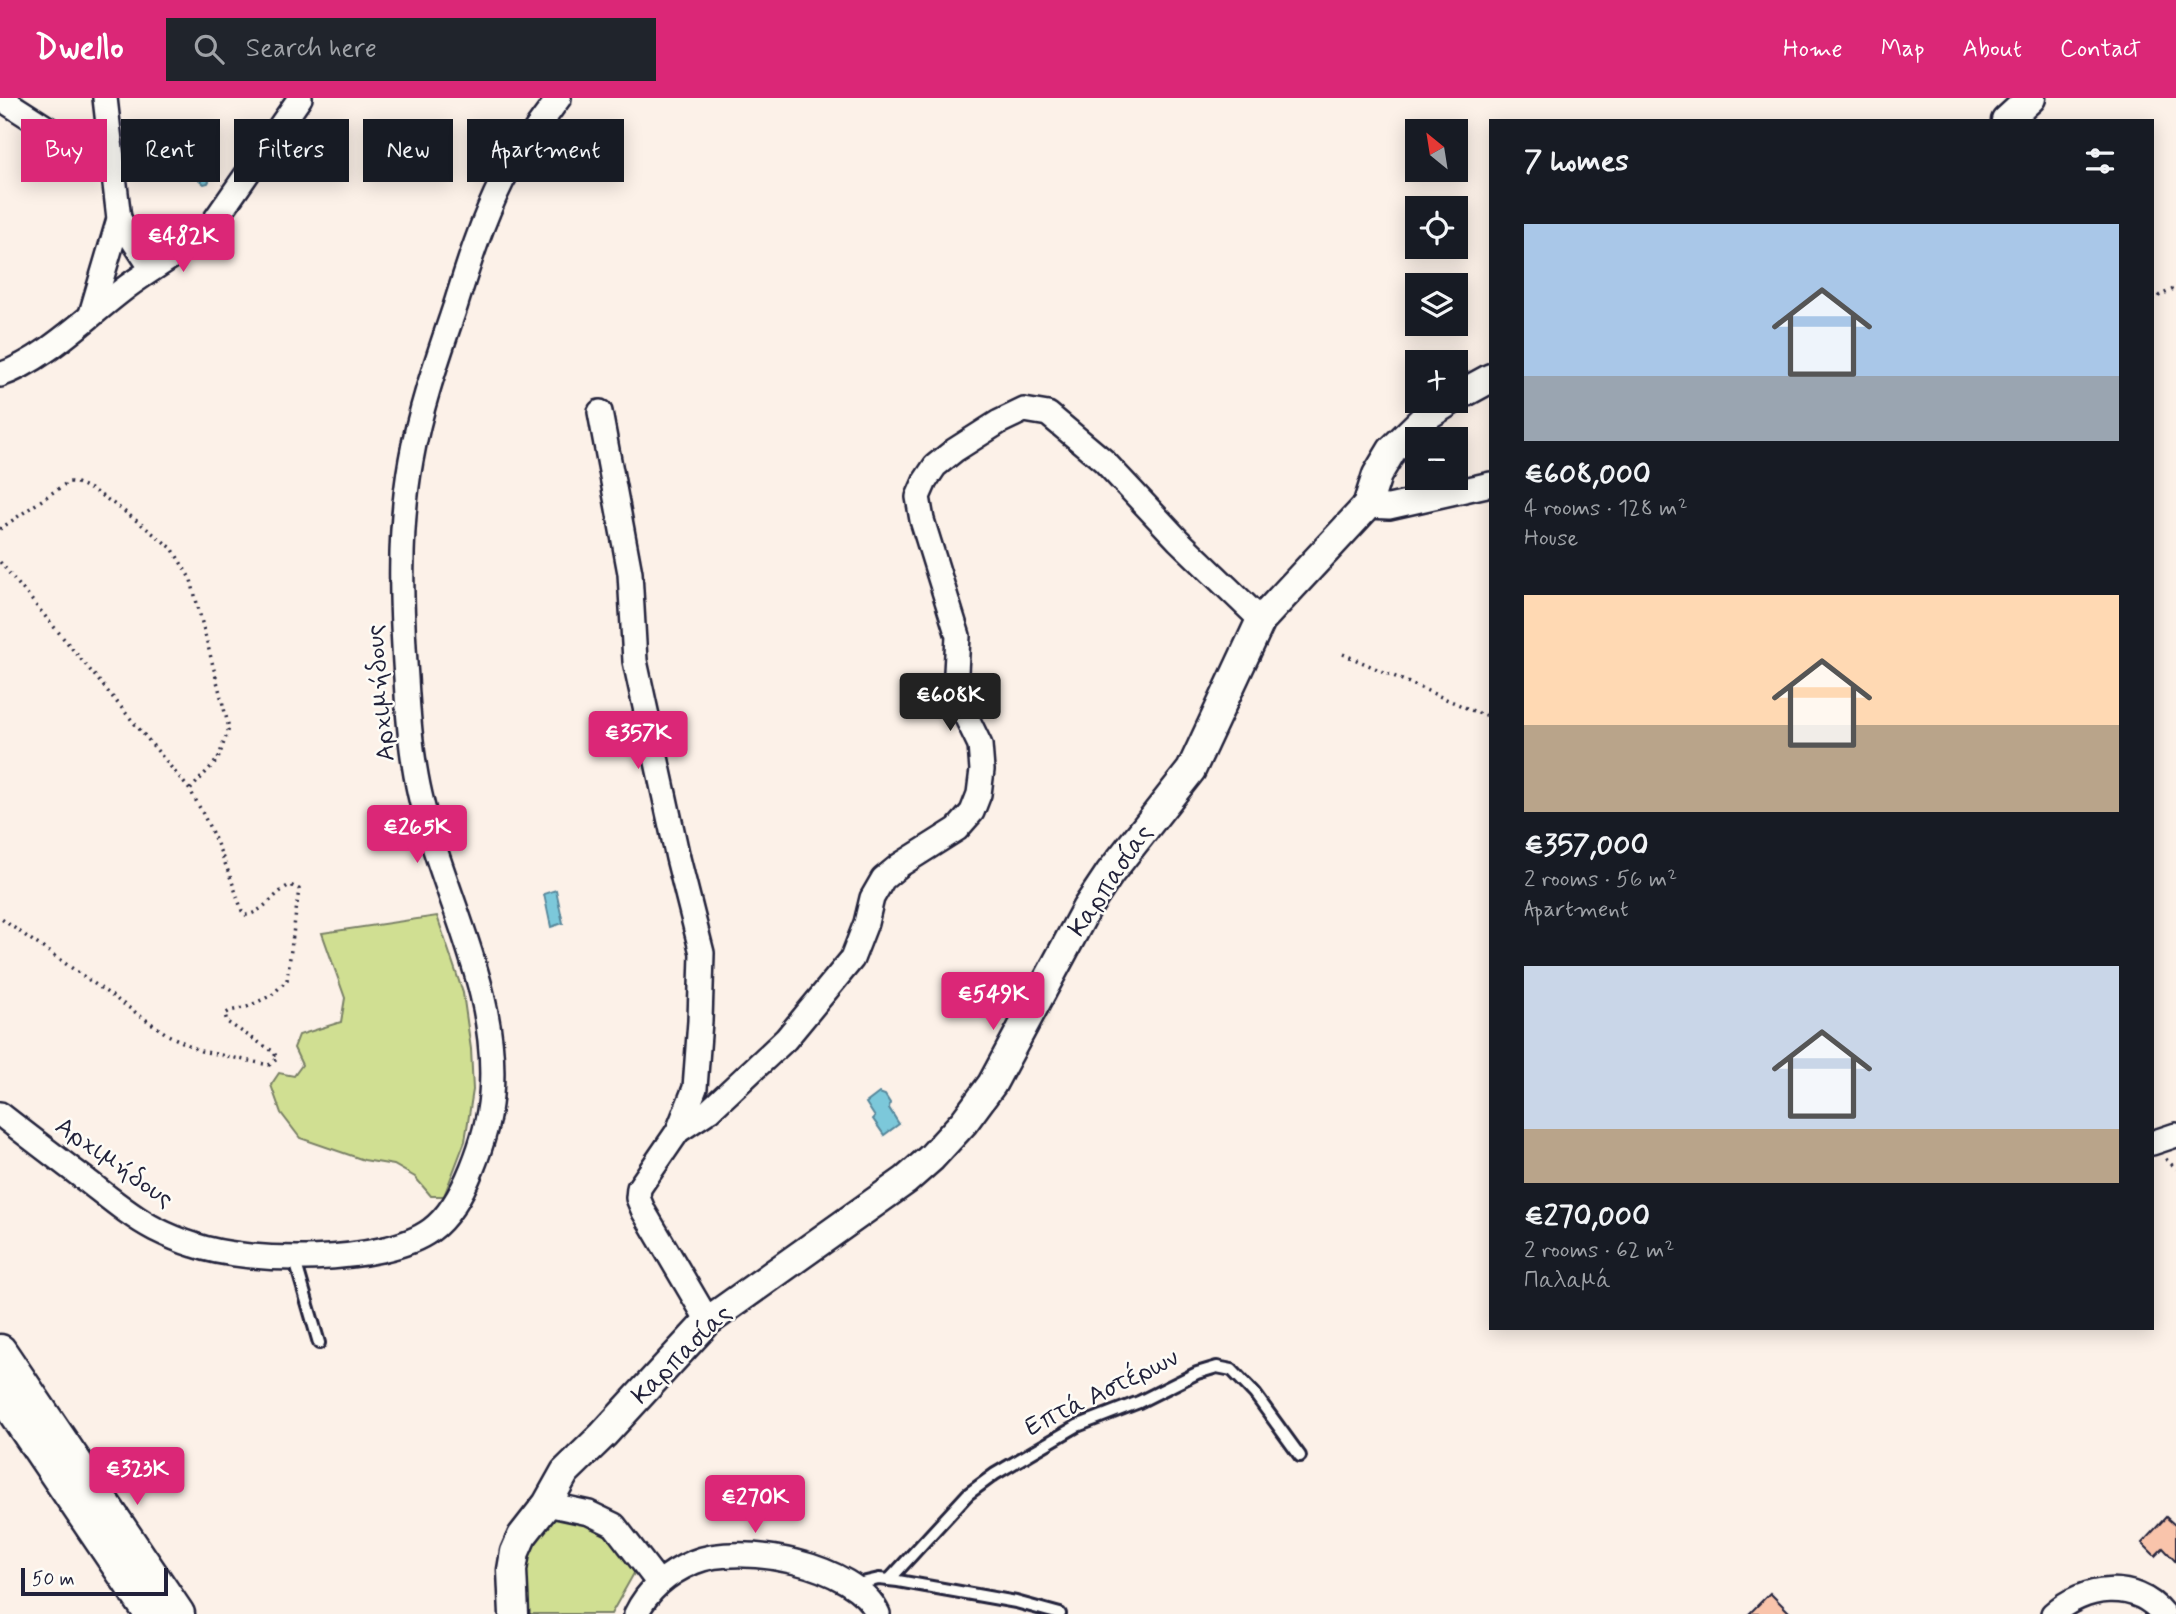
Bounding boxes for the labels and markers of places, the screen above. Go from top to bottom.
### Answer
pin: €482K [134,214,232,274]
pin: €608K [901,674,999,733]
pin: €357K [589,712,687,771]
pin: €265K [368,806,466,865]
pin: €549K [944,972,1042,1032]
pin: €323K [88,1448,186,1507]
pin: €270K [706,1476,804,1535]

